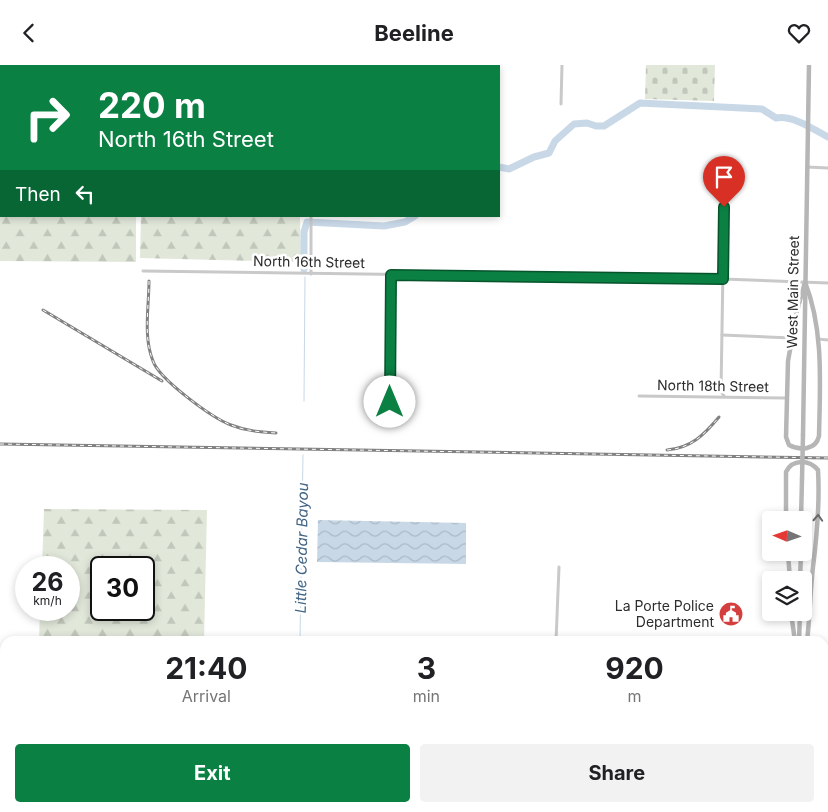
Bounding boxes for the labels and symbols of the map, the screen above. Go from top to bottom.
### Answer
pin [703,156,745,207]
street label: West Main Street [783,235,802,349]
street label: North 16th Street [253,252,366,271]
position arrow [363,375,415,427]
street label: North 18th Street [657,376,770,395]
water label: Little Cedar Bayou [291,482,312,614]
north arrow [762,511,812,561]
one-way arrow [813,514,824,522]
speed limit sign: 30 [90,556,155,621]
place label: La Porte Police Department [615,597,714,630]
public building icon: La Porte Police Department [718,601,744,627]

